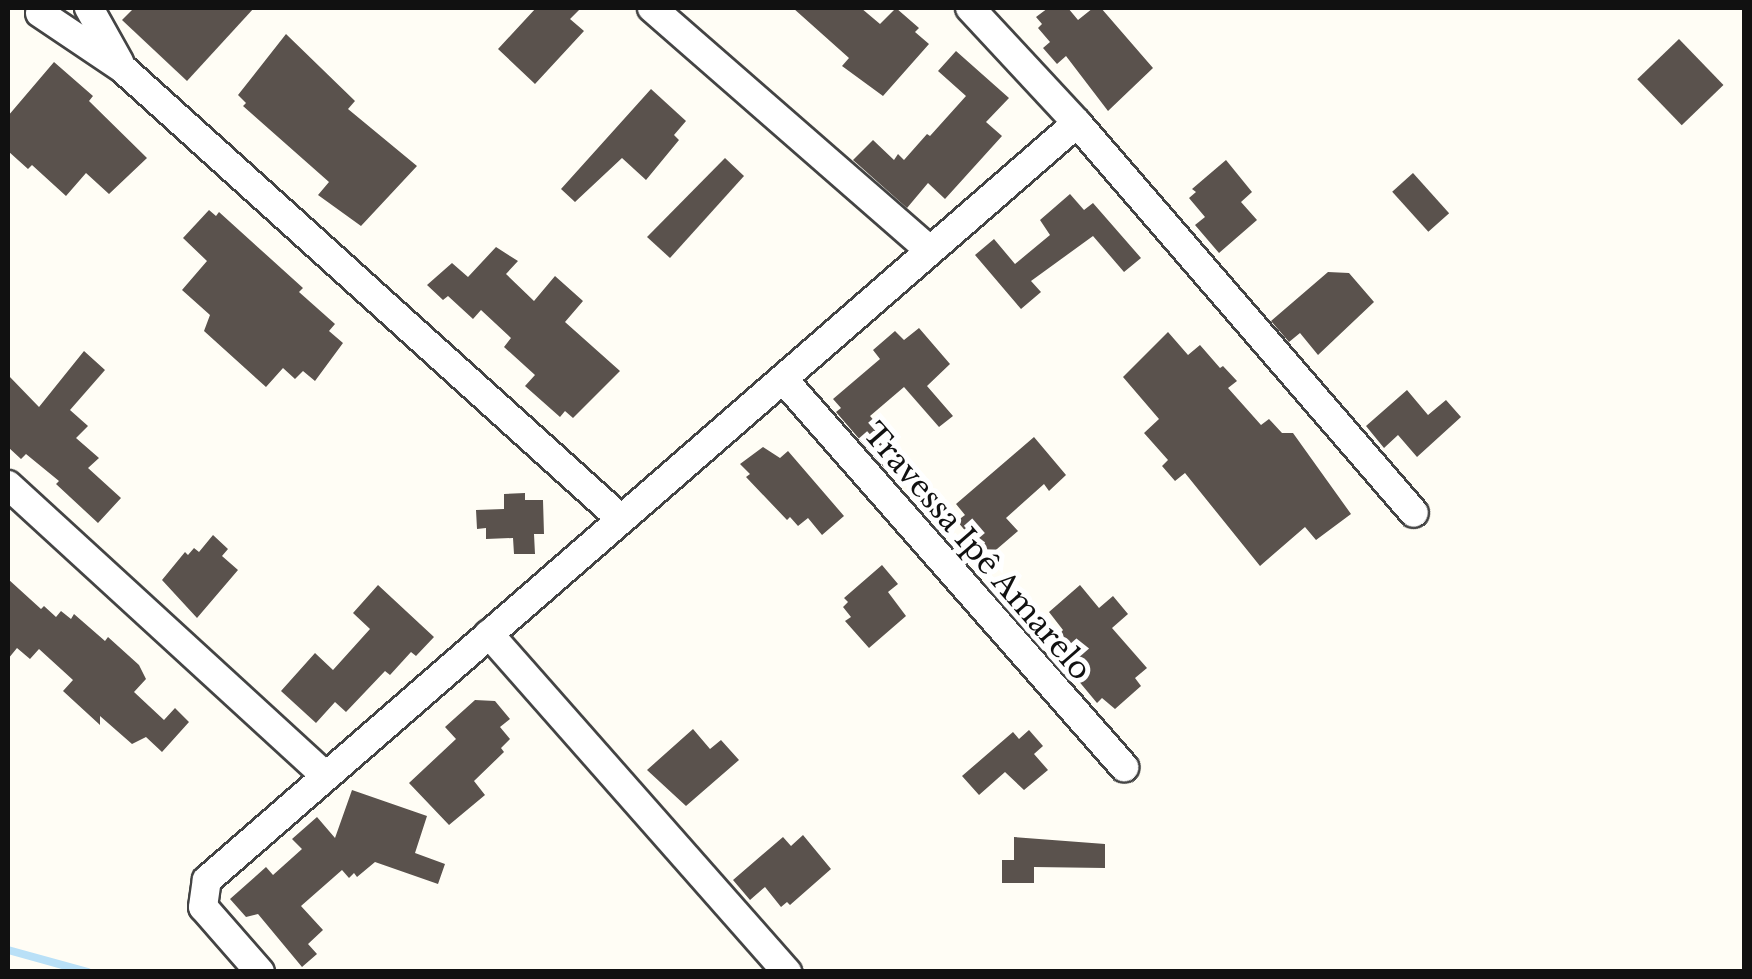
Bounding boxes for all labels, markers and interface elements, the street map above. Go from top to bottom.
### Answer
street label: Travessa Ipê Amarelo [855,416,1099,688]

